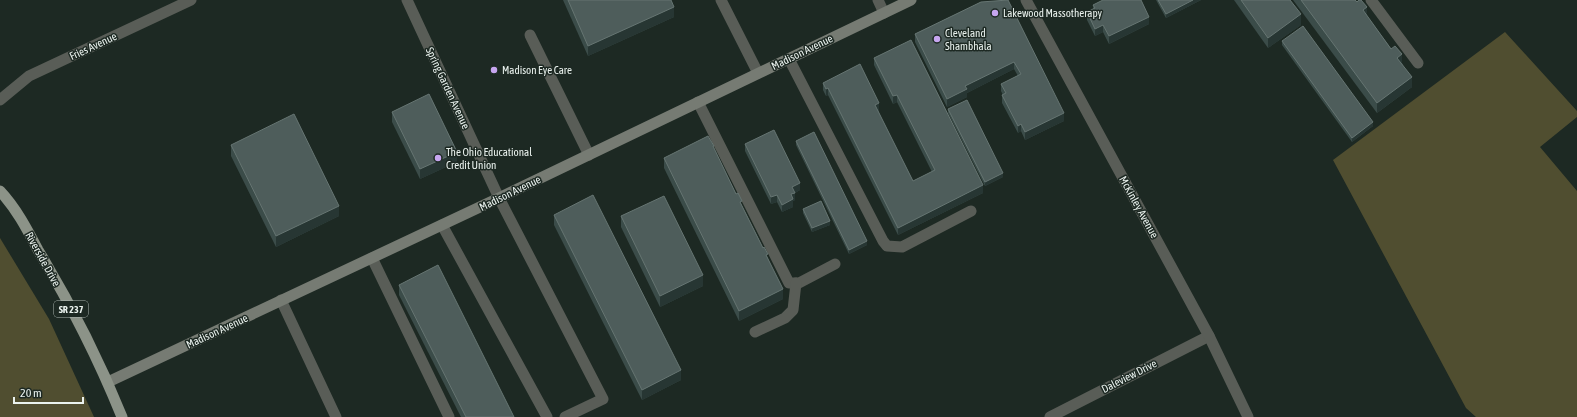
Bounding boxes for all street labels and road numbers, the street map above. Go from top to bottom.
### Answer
street label: Fries Avenue [67,30,119,62]
street label: Madison Avenue [769,32,835,72]
street label: Spring Garden Avenue [424,45,472,131]
street label: Madison Avenue [477,173,543,213]
street label: McKinley Avenue [1117,174,1161,240]
street label: Riverside Drive [23,230,63,288]
road number: SR 237 [54,301,88,317]
street label: Madison Avenue [184,311,250,351]
street label: Daleview Drive [1099,357,1159,395]

